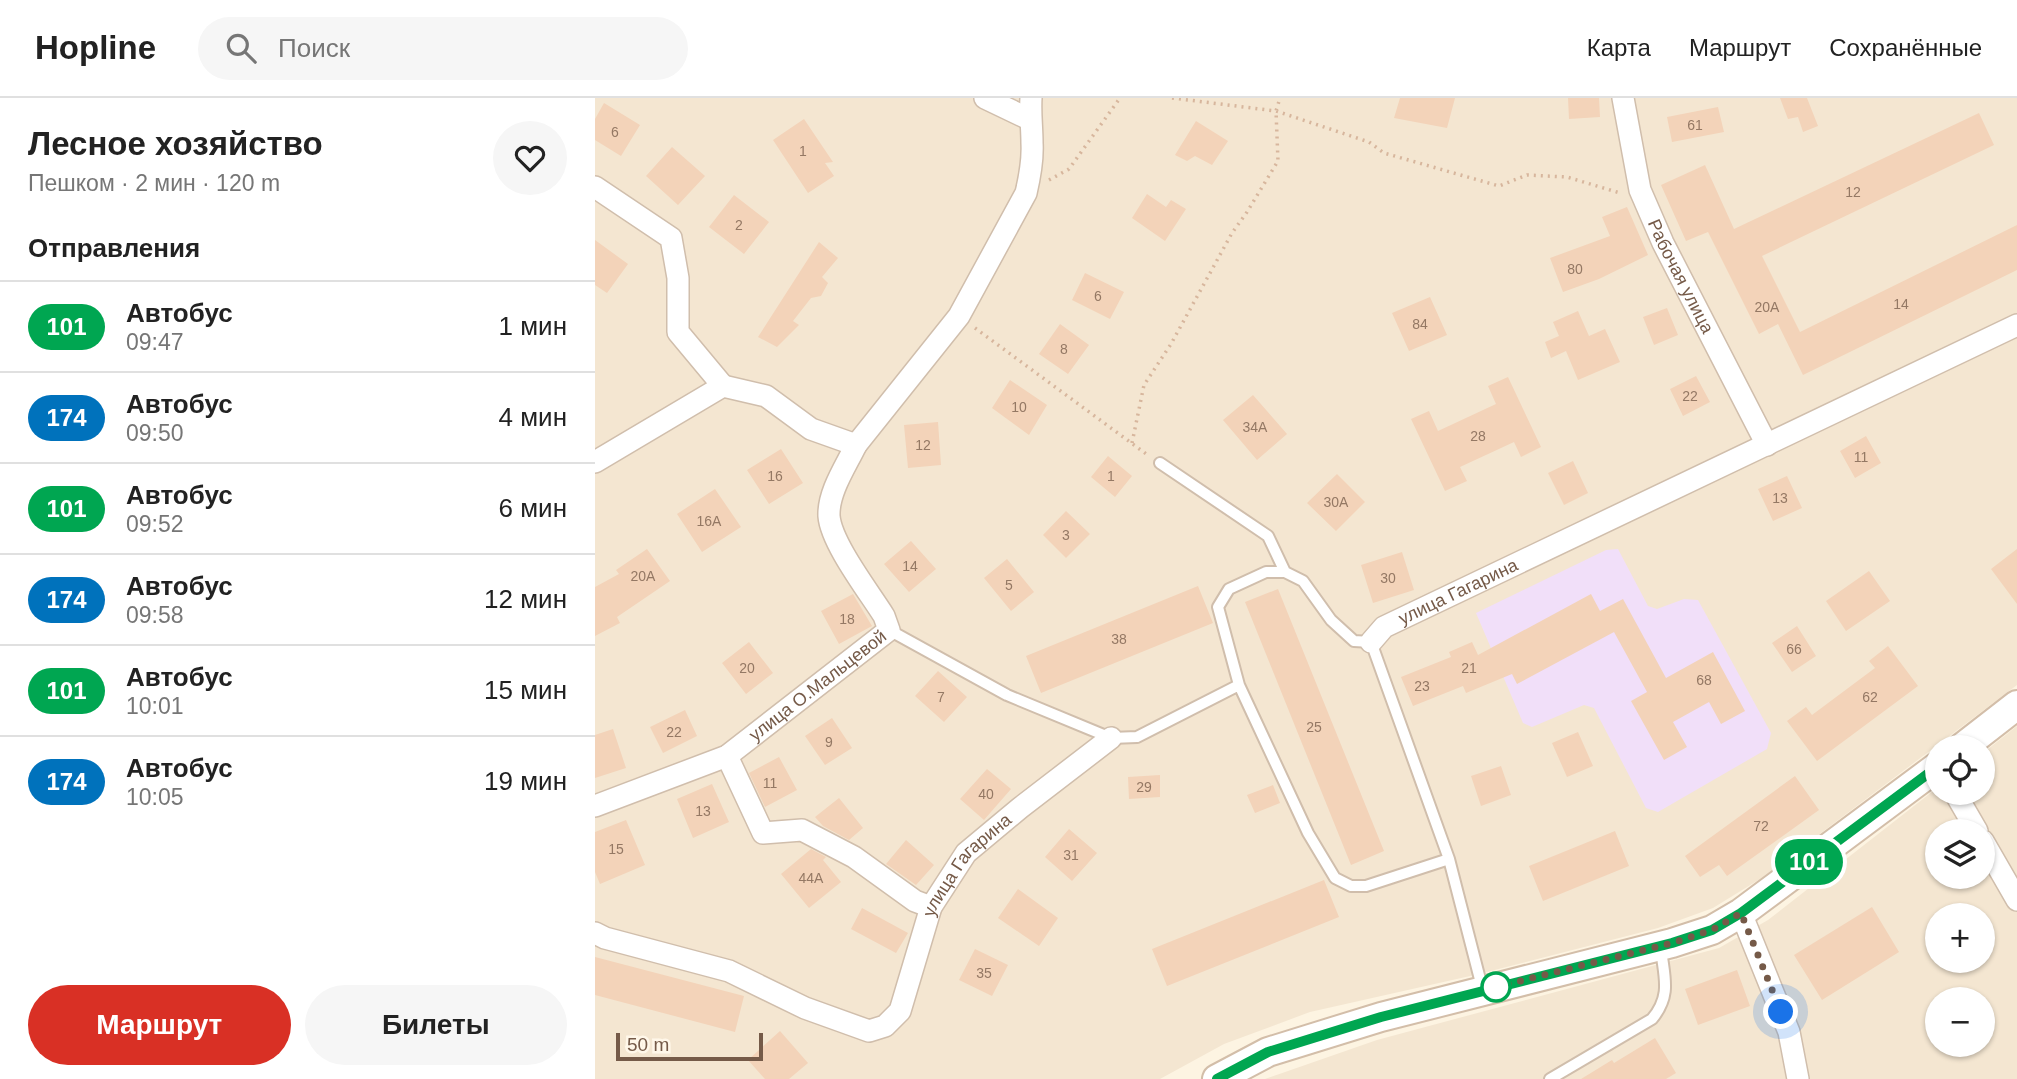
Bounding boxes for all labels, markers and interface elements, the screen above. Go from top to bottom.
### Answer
search box [198,17,688,80]
text: Hopline [35,29,156,66]
icon: search [222,29,260,67]
text: Поиск [278,33,350,63]
text: Карта [1587,34,1651,61]
text: Маршрут [1689,34,1791,61]
text: Сохранённые [1829,34,1982,61]
house number: 61 [1687,117,1703,133]
button: heart [493,121,567,195]
house number: 6 [611,124,619,140]
text: Лесное хозяйство [28,125,323,162]
house number: 1 [799,143,807,159]
text: Пешком · 2 мин · 120 m [28,170,280,196]
house number: 12 [1845,184,1861,200]
street label: Рабочая улица [1644,216,1718,338]
house number: 2 [735,217,743,233]
text: Отправления [28,233,200,263]
house number: 80 [1567,261,1583,277]
house number: 6 [1094,288,1102,304]
house number: 14 [1893,296,1909,312]
text: Автобус [126,298,233,328]
house number: 20А [1755,299,1780,315]
text: 1 мин [499,311,567,341]
text: 101 [46,313,87,340]
house number: 84 [1412,316,1428,332]
text: 09:47 [126,329,184,355]
house number: 8 [1060,341,1068,357]
house number: 22 [1682,388,1698,404]
text: Автобус [126,389,233,419]
house number: 10 [1011,399,1027,415]
text: 4 мин [499,402,567,432]
text: 174 [46,404,87,431]
house number: 34А [1243,419,1268,435]
text: 09:50 [126,420,184,446]
house number: 28 [1470,428,1486,444]
house number: 12 [915,437,931,453]
house number: 11 [1854,449,1868,465]
house number: 16 [767,468,783,484]
house number: 1 [1107,468,1115,484]
text: Автобус [126,480,233,510]
house number: 13 [1772,490,1788,506]
text: 6 мин [499,493,567,523]
house number: 30А [1324,494,1349,510]
text: 101 [46,495,87,522]
text: 09:52 [126,511,184,537]
house number: 16А [697,513,722,529]
house number: 3 [1062,527,1070,543]
street label: улица Гагарина [1395,554,1522,629]
house number: 14 [902,558,918,574]
house number: 20А [631,568,656,584]
house number: 30 [1380,570,1396,586]
text: Автобус [126,571,233,601]
house number: 5 [1005,577,1013,593]
text: 12 мин [484,584,567,614]
text: 174 [46,586,87,613]
text: 09:58 [126,602,184,628]
house number: 18 [839,611,855,627]
street label: улица О.Мальцевой [745,626,890,745]
house number: 38 [1111,631,1127,647]
house number: 66 [1786,641,1802,657]
house number: 20 [739,660,755,676]
house number: 21 [1461,660,1477,676]
text: Автобус [126,662,233,692]
house number: 68 [1696,672,1712,688]
text: 15 мин [484,675,567,705]
text: 101 [46,677,87,704]
house number: 23 [1414,678,1430,694]
house number: 7 [937,689,945,705]
house number: 62 [1862,689,1878,705]
text: 10:01 [126,693,184,719]
house number: 25 [1306,719,1322,735]
house number: 22 [666,724,682,740]
house number: 9 [825,734,833,750]
map controls [1925,735,1995,1057]
button: locate [1925,735,1995,805]
text: Автобус [126,753,233,783]
text: 19 мин [484,766,567,796]
text: 174 [46,768,87,795]
house number: 11 [763,775,777,791]
house number: 29 [1136,779,1152,795]
text: 10:05 [126,784,184,810]
house number: 40 [978,786,994,802]
house number: 13 [695,803,711,819]
street label: улица Гагарина [919,809,1016,919]
house number: 72 [1753,818,1769,834]
button: layers [1925,819,1995,889]
line badge: 101 [1769,839,1849,885]
house number: 15 [608,841,624,857]
house number: 31 [1063,847,1079,863]
text: 101 [1789,848,1829,875]
house number: 44А [799,870,824,886]
button: + [1925,903,1995,973]
house number: 35 [976,965,992,981]
unlabelled marker [1481,972,1511,1002]
button: Маршрут [28,985,291,1065]
button: Билеты [305,985,567,1065]
button: − [1925,987,1995,1057]
your location [1763,994,1798,1029]
scale bar [616,1030,763,1062]
text: 50 m [627,1034,669,1055]

